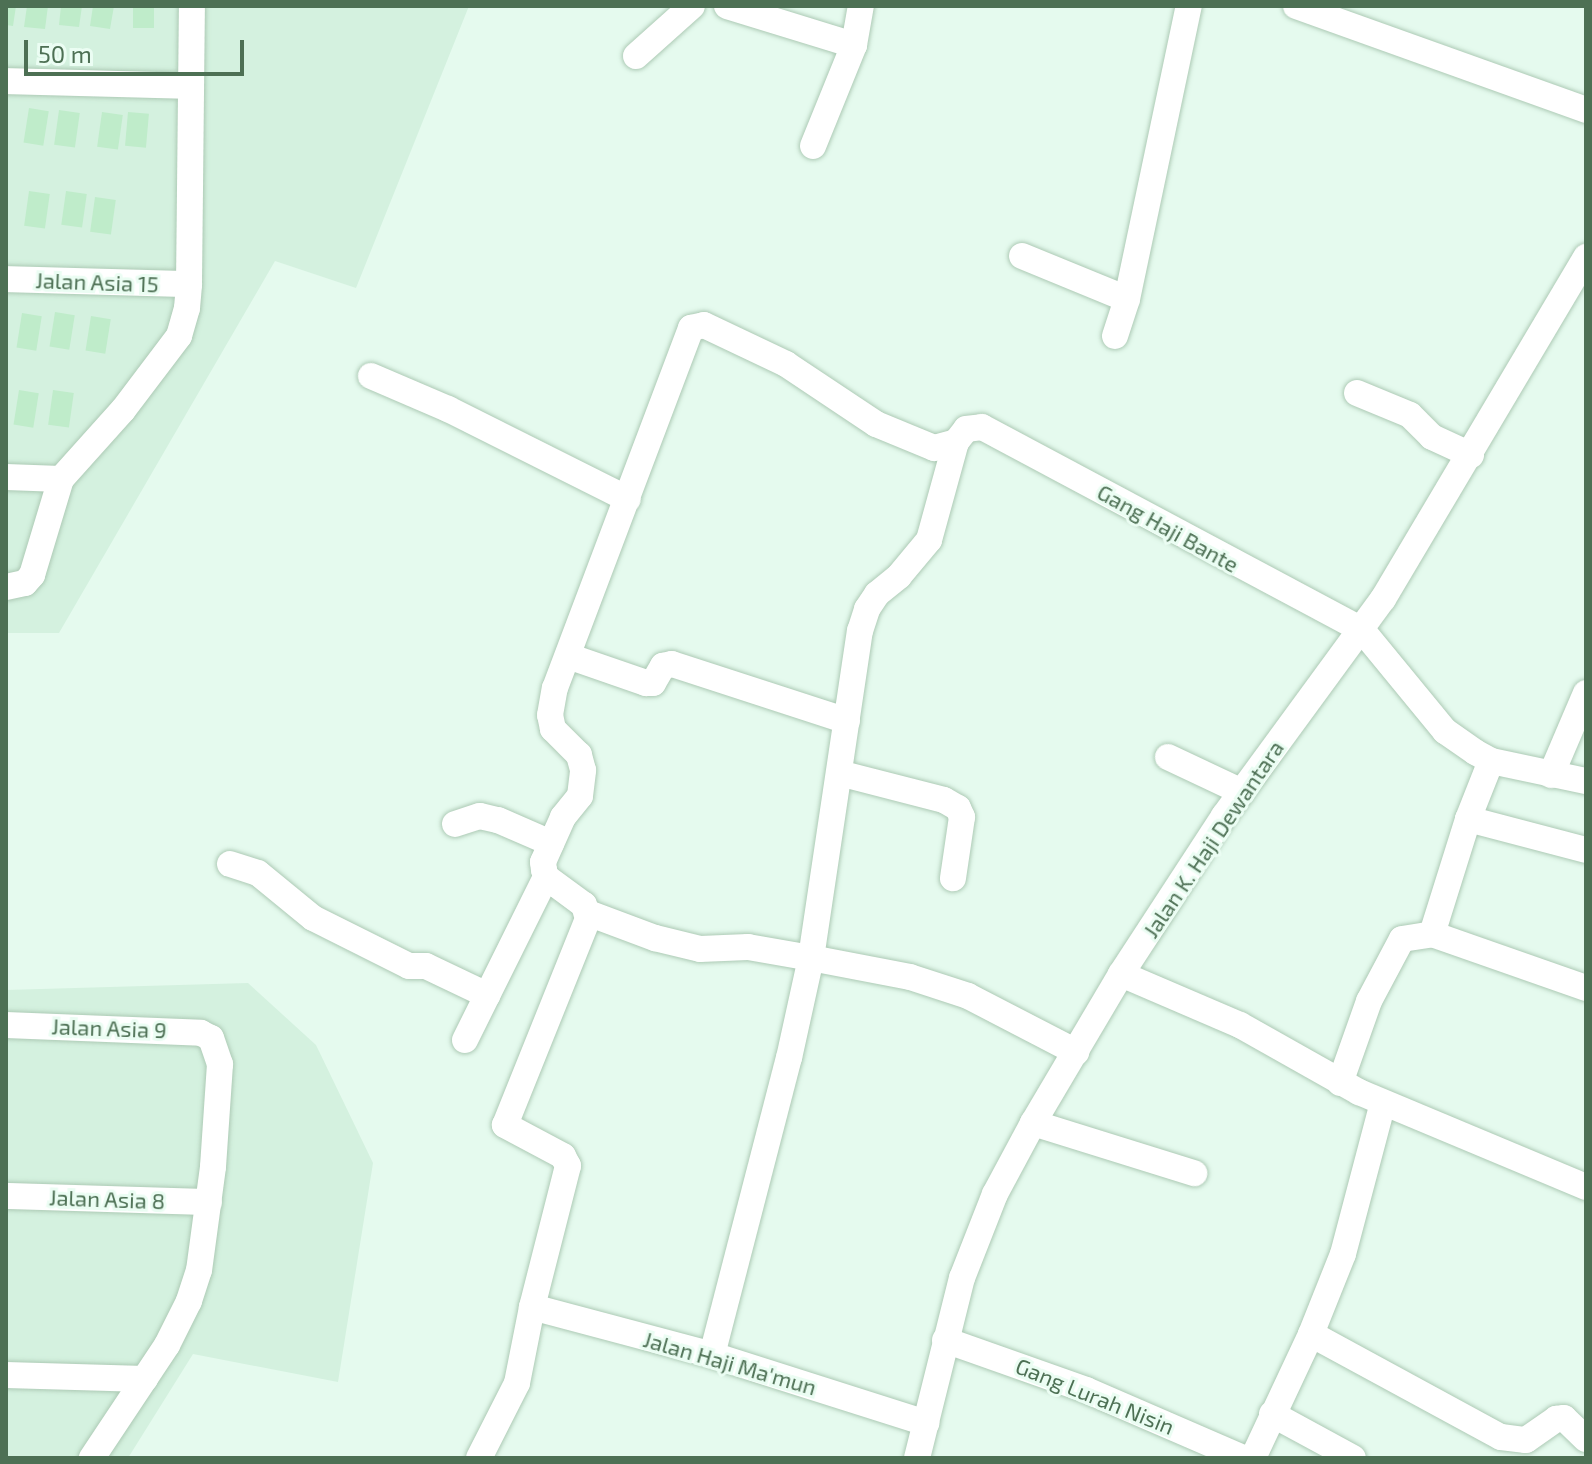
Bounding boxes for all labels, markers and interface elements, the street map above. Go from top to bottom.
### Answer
scale bar [28,24,248,74]
text: 50 m [38,39,92,68]
street label: Jalan Asia 15 [35,267,159,297]
street label: Gang Haji Bante [1093,478,1243,578]
street label: Jalan K. Haji Dewantara [1137,735,1289,943]
street label: Jalan Asia 9 [51,1013,167,1043]
street label: Jalan Asia 8 [48,1184,166,1214]
street label: Jalan Haji Ma'mun [640,1326,820,1400]
street label: Gang Lurah Nisin [1012,1352,1178,1440]

